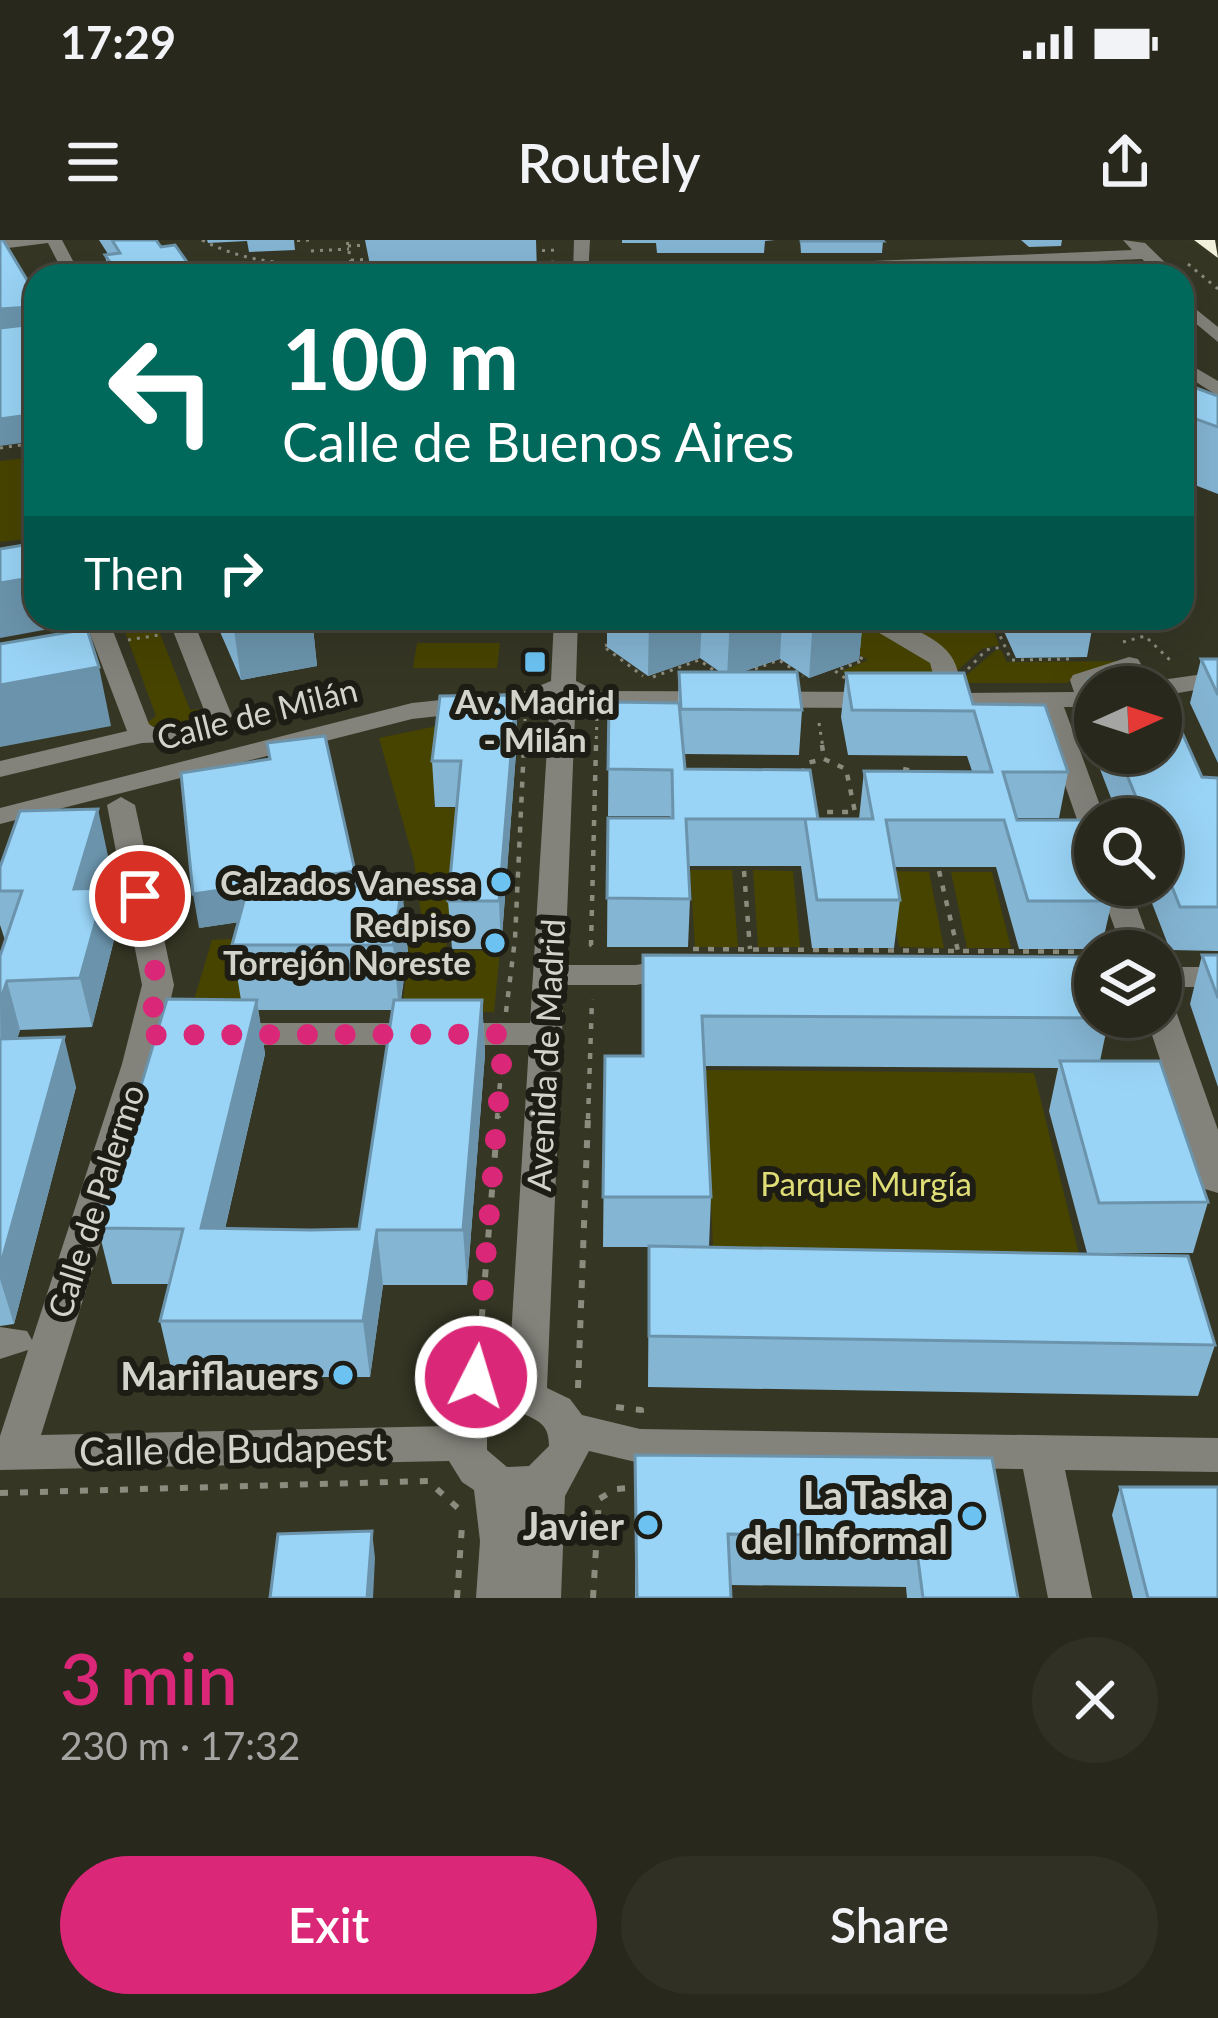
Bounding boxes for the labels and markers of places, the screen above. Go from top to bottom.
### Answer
marker: Av. Madrid - Milán [522,649,548,675]
place label: Av. Madrid - Milán [454,681,615,759]
pin [89,845,191,947]
place label: Calzados Vanessa [220,862,477,902]
marker: Calzados Vanessa [488,869,514,895]
place label: Redpiso Torrejón Noreste [223,904,471,982]
marker: Redpiso Torrejón Noreste [482,930,508,956]
place label: Mariflauers [120,1352,319,1398]
marker: Mariflauers [330,1362,356,1388]
place label: La Taska del Informal [740,1471,948,1562]
place label: Javier [523,1502,624,1548]
marker: La Taska del Informal [959,1503,985,1529]
marker: Javier [635,1512,661,1538]

